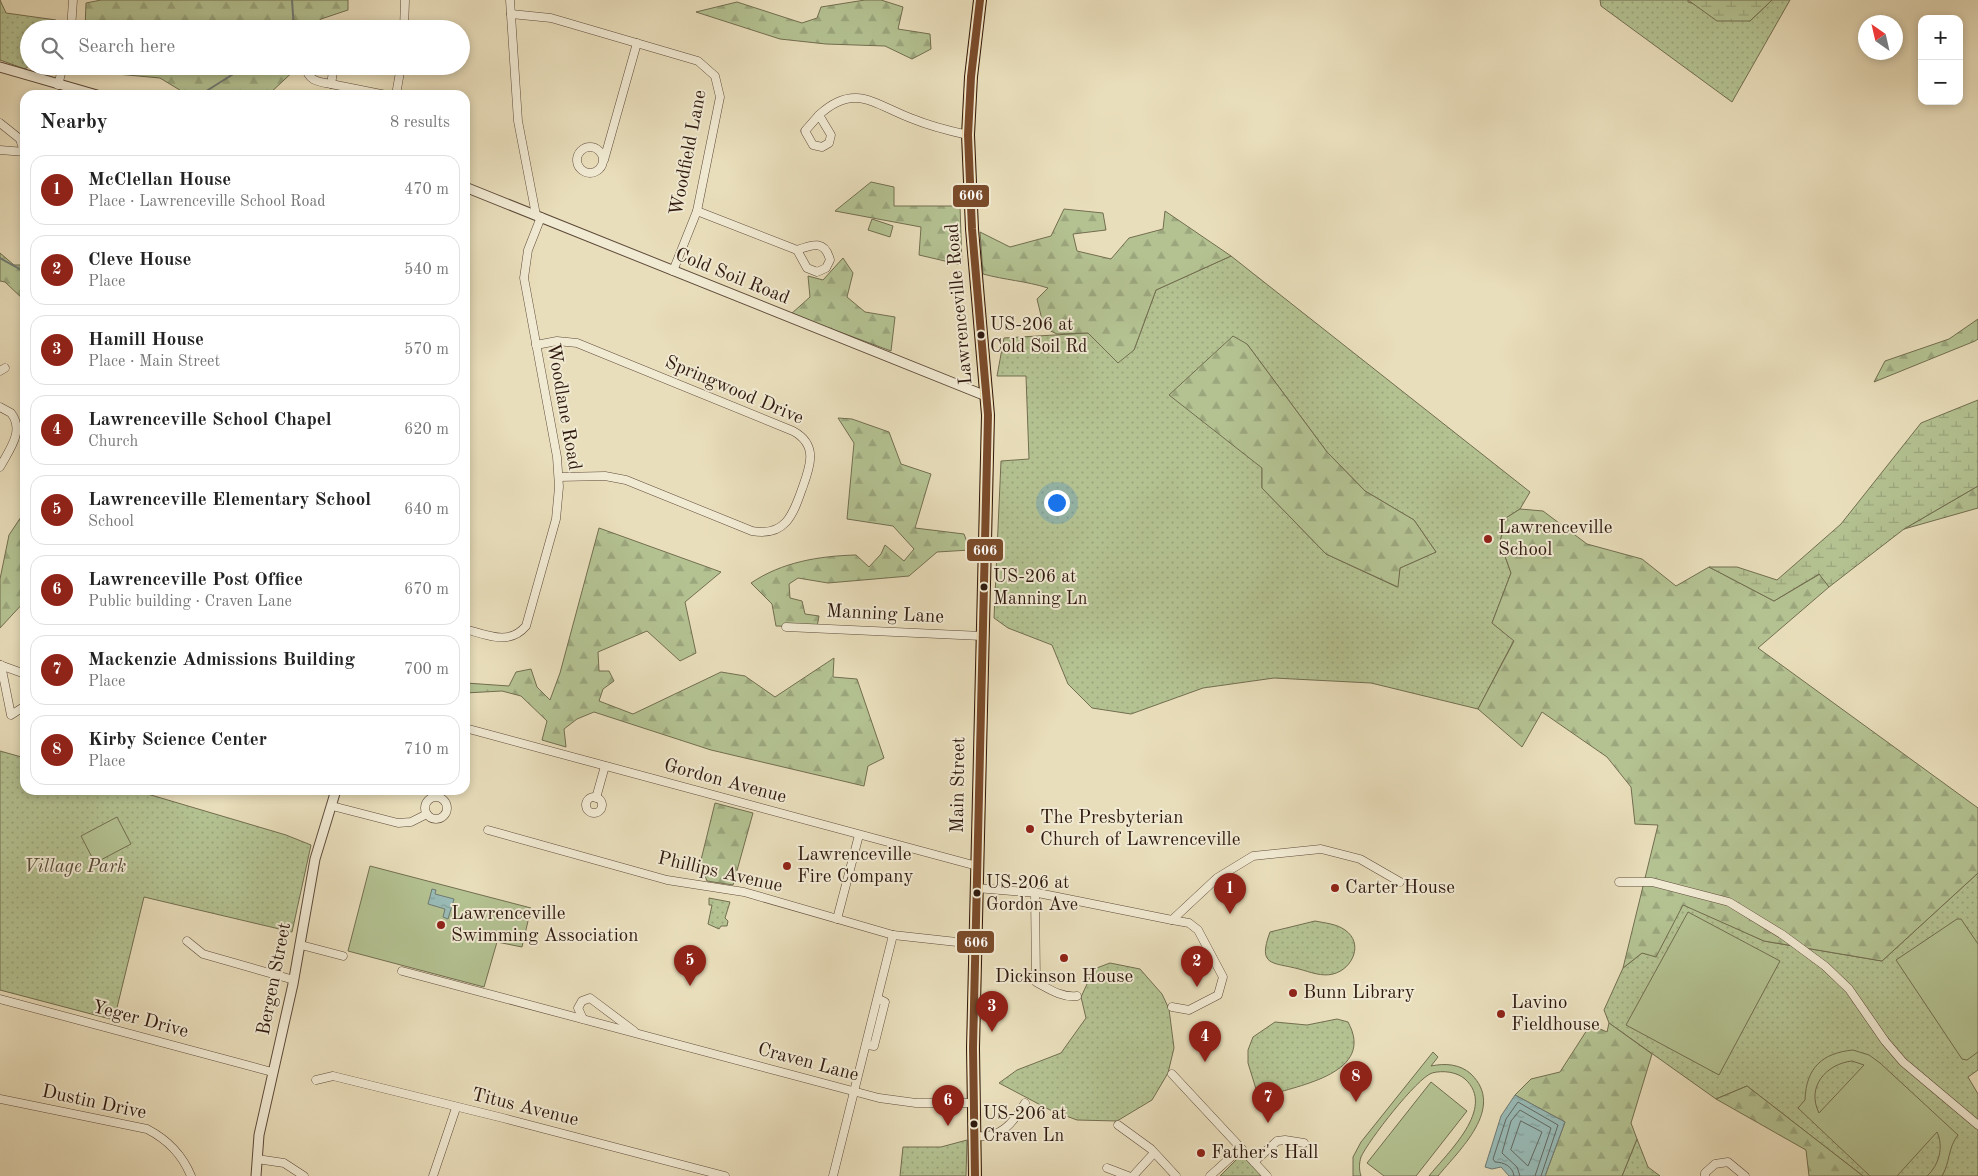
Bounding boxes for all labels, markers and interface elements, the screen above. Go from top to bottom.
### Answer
north arrow [1858,15,1903,60]
map controls [1918,15,1963,105]
button: + [1918,15,1963,60]
search box [20,20,470,75]
icon: search [38,34,66,62]
text: Search here [78,38,175,57]
button: − [1918,60,1963,105]
street label: Woodfield Lane [668,89,710,217]
text: Nearby [40,112,108,133]
text: 8 results [390,115,450,131]
text: McClellan House [88,171,231,190]
text: 1 [52,182,62,198]
text: 470 m [404,182,449,198]
line badge: 606 [952,184,990,208]
text: 606 [959,189,983,203]
text: Place · Lawrenceville School Road [88,194,326,210]
street label: Lawrenceville Road [943,222,977,386]
street label: Cold Soil Road [672,245,792,309]
text: Cleve House [88,251,191,270]
text: 2 [52,262,62,278]
text: 540 m [404,262,449,278]
text: Place [88,274,125,290]
place label: US-206 at Cold Soil Rd [990,316,1087,356]
marker: US-206 at Cold Soil Rd [976,330,986,340]
text: Hamill House [88,331,204,350]
text: 3 [52,342,62,358]
text: 570 m [404,342,449,358]
street label: Woodlane Road [542,342,584,472]
street label: Springwood Drive [662,353,806,429]
text: Place · Main Street [88,354,220,370]
text: Lawrenceville School Chapel [88,411,332,430]
text: 4 [52,422,62,438]
text: 620 m [404,422,449,438]
text: Church [88,434,138,450]
your location [1044,490,1070,516]
text: Lawrenceville Elementary School [88,491,371,510]
text: 5 [52,502,62,518]
text: 640 m [404,502,449,518]
text: School [88,514,134,530]
place label: Lawrenceville School [1498,519,1612,560]
marker: Lawrenceville School [1482,533,1494,545]
line badge: 606 [966,538,1004,562]
text: 606 [973,544,997,558]
place label: US-206 at Manning Ln [993,568,1088,608]
text: Lawrenceville Post Office [88,571,303,590]
text: 6 [52,582,62,598]
text: 670 m [404,582,449,598]
marker: US-206 at Manning Ln [979,582,989,592]
text: Public building · Craven Lane [88,594,292,610]
street label: Manning Lane [826,602,944,628]
text: Mackenzie Admissions Building [88,651,355,670]
text: 7 [52,662,62,678]
text: 700 m [404,662,449,678]
text: Place [88,674,125,690]
text: Kirby Science Center [88,731,267,750]
street label: Main Street [949,737,969,833]
text: 8 [52,742,62,758]
text: 710 m [404,742,449,758]
text: Place [88,754,125,770]
street label: Gordon Avenue [662,756,788,808]
place label: The Presbyterian Church of Lawrenceville [1040,809,1240,850]
marker: The Presbyterian Church of Lawrenceville [1024,823,1036,835]
place label: Lawrenceville Fire Company [797,846,914,887]
street label: Phillips Avenue [656,849,784,897]
park label: Village Park [24,858,126,877]
marker: Lawrenceville Fire Company [781,860,793,872]
pin: 1 [1214,873,1246,914]
place label: US-206 at Gordon Ave [986,874,1078,914]
place label: Carter House [1345,879,1455,898]
marker: Carter House [1329,882,1341,894]
marker: US-206 at Gordon Ave [972,888,982,898]
place label: Lawrenceville Swimming Association [451,905,639,946]
marker: Lawrenceville Swimming Association [435,919,447,931]
street label: Bergen Street [255,921,295,1037]
line badge: 606 [956,930,995,954]
text: 606 [964,936,988,950]
pin: 5 [674,945,706,986]
pin: 2 [1181,946,1213,987]
marker: Dickinson House [1058,952,1070,964]
place label: Dickinson House [995,968,1133,987]
place label: Bunn Library [1303,984,1415,1003]
marker: Bunn Library [1287,987,1299,999]
pin: 3 [976,991,1008,1032]
place label: Lavino Fieldhouse [1511,994,1600,1035]
street label: Yeger Drive [90,998,190,1042]
marker: Lavino Fieldhouse [1495,1008,1507,1020]
pin: 4 [1189,1021,1221,1062]
street label: Craven Lane [755,1040,861,1086]
pin: 8 [1340,1061,1372,1102]
pin: 7 [1252,1082,1284,1123]
street label: Dustin Drive [40,1083,148,1123]
pin: 6 [932,1085,964,1126]
street label: Titus Avenue [470,1086,580,1130]
place label: US-206 at Craven Ln [983,1105,1066,1145]
marker: US-206 at Craven Ln [969,1119,979,1129]
place label: Father's Hall [1211,1144,1318,1163]
marker: Father's Hall [1195,1147,1207,1159]

